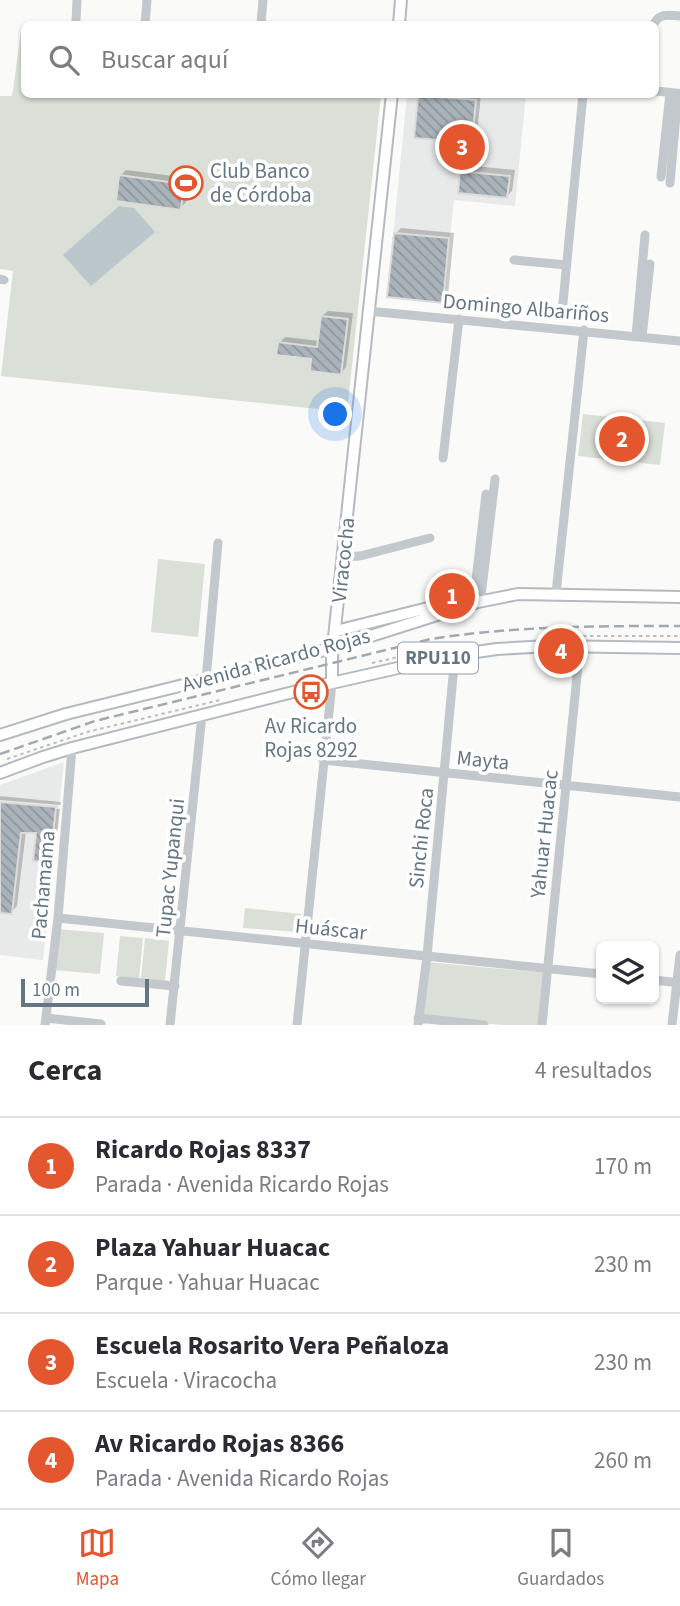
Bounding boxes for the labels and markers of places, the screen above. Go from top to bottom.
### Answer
pin: 3 [439,121,485,173]
place label: Club Banco de Córdoba [210,156,312,210]
sports icon: Club Banco de Córdoba [167,164,205,202]
pin: 2 [599,413,645,465]
pin: 1 [429,570,475,622]
pin: 4 [538,625,584,677]
bus stop icon: Av Ricardo Rojas 8292 [292,673,330,711]
place label: Av Ricardo Rojas 8292 [264,711,358,765]

